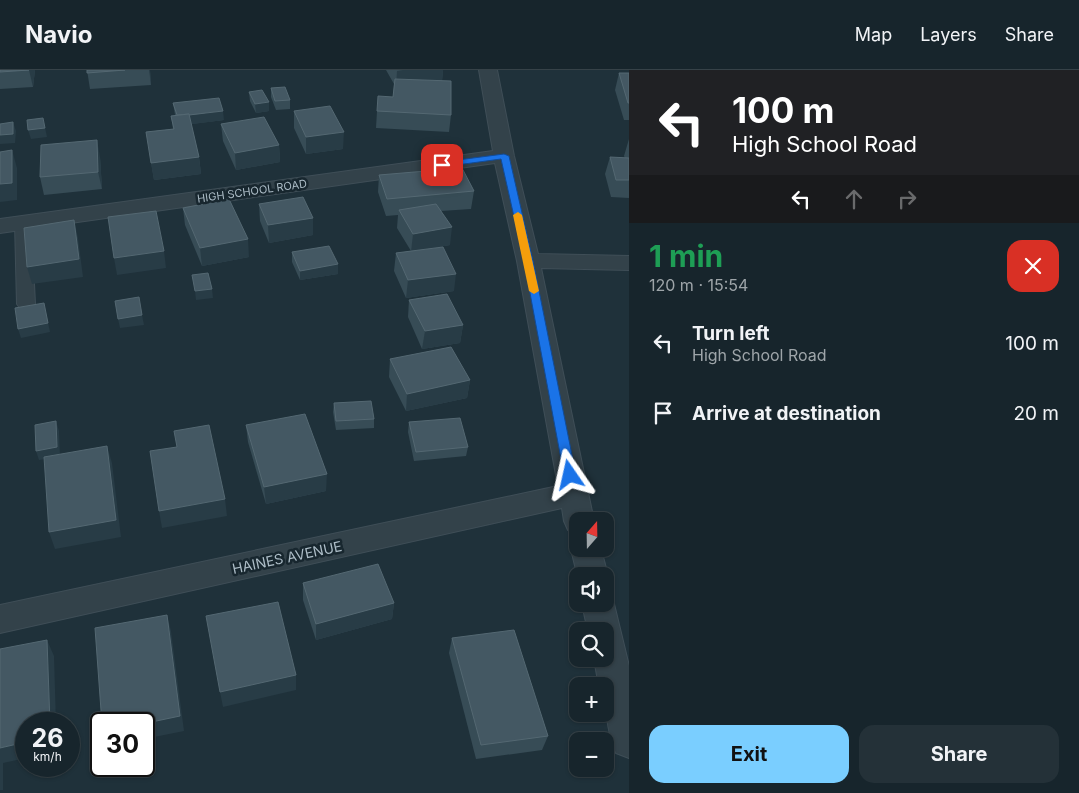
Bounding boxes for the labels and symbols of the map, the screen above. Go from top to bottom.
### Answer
pin [421,144,463,186]
street label: HIGH SCHOOL ROAD [196,176,308,206]
position arrow [543,448,595,500]
north arrow [569,512,614,558]
street label: HAINES AVENUE [231,537,343,577]
speed limit sign: 30 [90,712,155,777]

